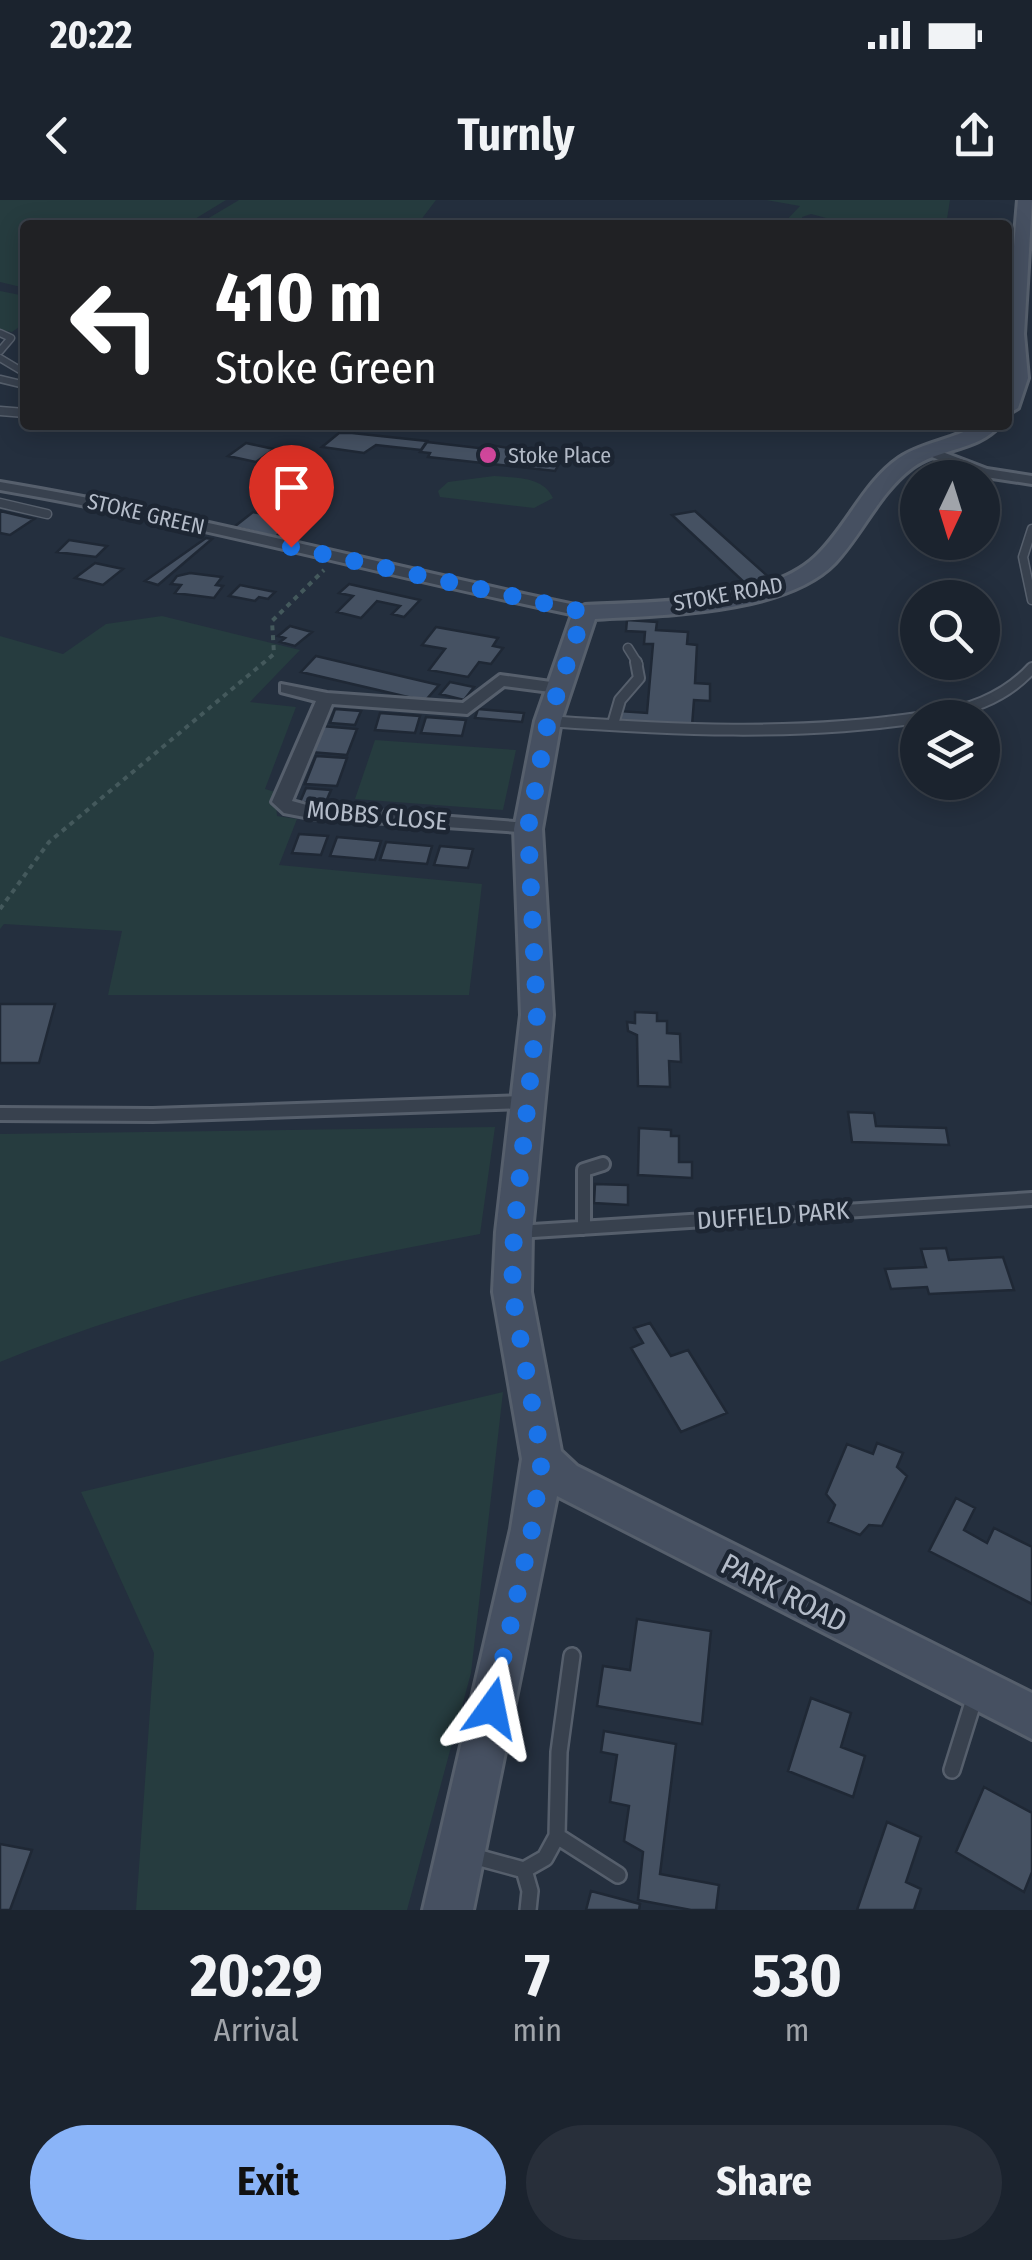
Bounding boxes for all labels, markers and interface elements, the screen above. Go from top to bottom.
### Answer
text: 20:22 [50,12,132,58]
icon: back [30,108,85,163]
text: Turnly [458,108,574,162]
icon: share [947,108,1002,163]
text: 410 m [215,256,382,340]
icon: left [50,260,180,390]
text: Stoke Green [215,341,437,395]
place label: Stoke Place [508,442,611,469]
marker: Stoke Place [477,444,499,466]
pin [249,445,334,548]
icon: arrive [264,460,319,515]
north arrow [900,460,1000,560]
map controls [900,460,1000,800]
street label: STOKE GREEN [85,487,207,541]
street label: STOKE ROAD [671,571,785,617]
button: search [900,580,1000,680]
button: layers [900,700,1000,800]
street label: MOBBS CLOSE [306,795,448,837]
street label: DUFFIELD PARK [696,1196,851,1236]
street label: PARK ROAD [715,1546,853,1640]
position arrow [440,1656,544,1760]
text: 20:29 [190,1940,323,2012]
text: 7 [525,1940,550,2012]
text: 530 [752,1940,842,2012]
text: Arrival [214,2011,299,2049]
text: min [513,2011,562,2049]
text: m [785,2011,809,2049]
button: Exit [30,2125,506,2240]
button: Share [526,2125,1002,2240]

